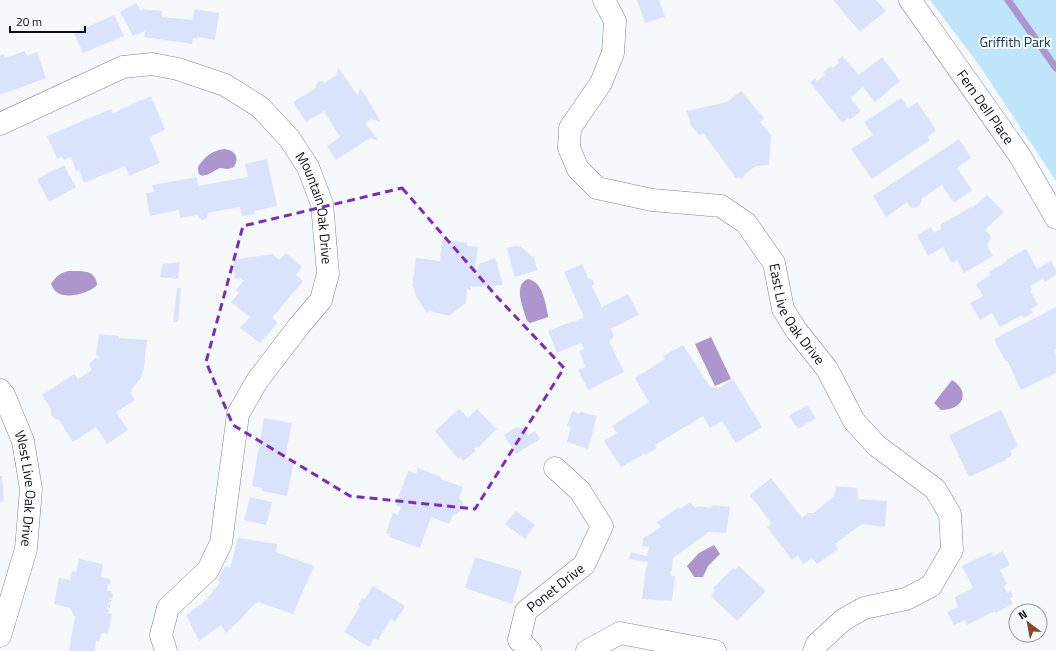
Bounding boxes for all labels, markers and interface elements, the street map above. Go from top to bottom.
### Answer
scale bar [10,8,85,34]
text: 20 m [16,12,42,31]
park label: Griffith Park [979,31,1051,52]
street label: Fern Dell Place [952,65,1020,148]
street label: Mountain Oak Drive [291,147,338,265]
street label: East Live Oak Drive [764,261,831,369]
street label: West Live Oak Drive [10,427,42,547]
street label: Ponet Drive [522,558,589,617]
north arrow [1008,603,1048,643]
text: N [1015,606,1030,623]

